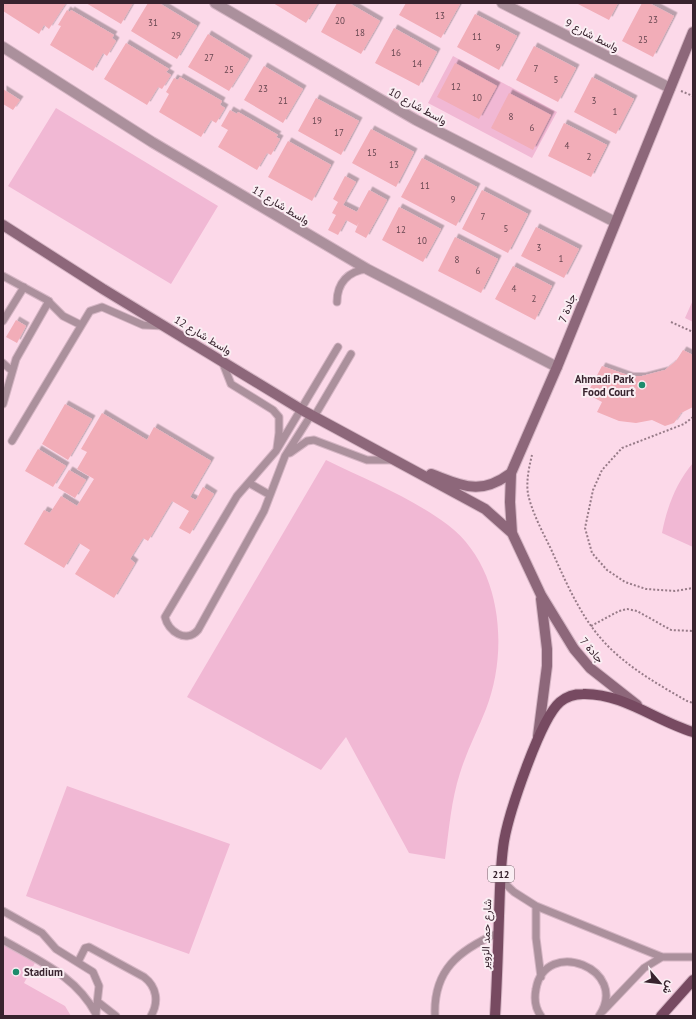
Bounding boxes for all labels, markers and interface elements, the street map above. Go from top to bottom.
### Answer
house number: 13 [435,10,445,21]
house number: 23 [648,14,658,25]
house number: 20 [335,15,345,26]
street label: واسط شارع 9 [562,15,621,55]
house number: 31 [148,17,158,28]
house number: 18 [355,27,365,38]
house number: 29 [171,30,181,41]
house number: 11 [472,31,482,42]
house number: 25 [638,34,648,45]
house number: 9 [496,42,501,53]
house number: 16 [391,47,401,58]
house number: 27 [204,52,214,63]
house number: 14 [412,58,422,69]
house number: 7 [534,63,539,74]
house number: 25 [224,64,234,75]
house number: 5 [554,74,559,85]
house number: 12 [451,81,461,92]
house number: 23 [258,83,268,94]
street label: واسط شارع 10 [386,84,450,129]
house number: 10 [472,92,482,103]
house number: 21 [278,95,288,106]
house number: 3 [592,95,597,106]
house number: 1 [613,106,618,117]
house number: 8 [509,111,514,122]
house number: 19 [312,115,322,126]
house number: 6 [530,122,535,133]
house number: 17 [334,127,344,138]
house number: 4 [565,140,570,151]
house number: 15 [367,147,377,158]
house number: 2 [587,151,592,162]
house number: 13 [389,159,399,170]
house number: 11 [420,180,430,191]
street label: واسط شارع 11 [249,182,312,229]
house number: 9 [451,194,456,205]
house number: 7 [481,211,486,222]
house number: 5 [504,223,509,234]
house number: 12 [396,224,406,235]
house number: 10 [417,235,427,246]
house number: 3 [537,242,542,253]
house number: 1 [559,253,564,264]
house number: 8 [455,254,460,265]
house number: 6 [476,265,481,276]
house number: 4 [512,283,517,294]
street label: جادة 7 [555,292,579,324]
house number: 2 [532,293,537,304]
street label: واسط شارع 12 [171,312,234,359]
place label: Ahmadi Park Food Court [575,372,635,399]
marker: Ahmadi Park Food Court [637,380,647,390]
street label: جادة 7 [577,634,607,666]
road number: 212 [488,866,514,882]
street label: شارع حمد الزوير [478,898,495,970]
north arrow [640,963,680,1003]
place label: Stadium [24,965,63,979]
marker: Stadium [11,967,21,977]
text: ش [660,979,678,997]

